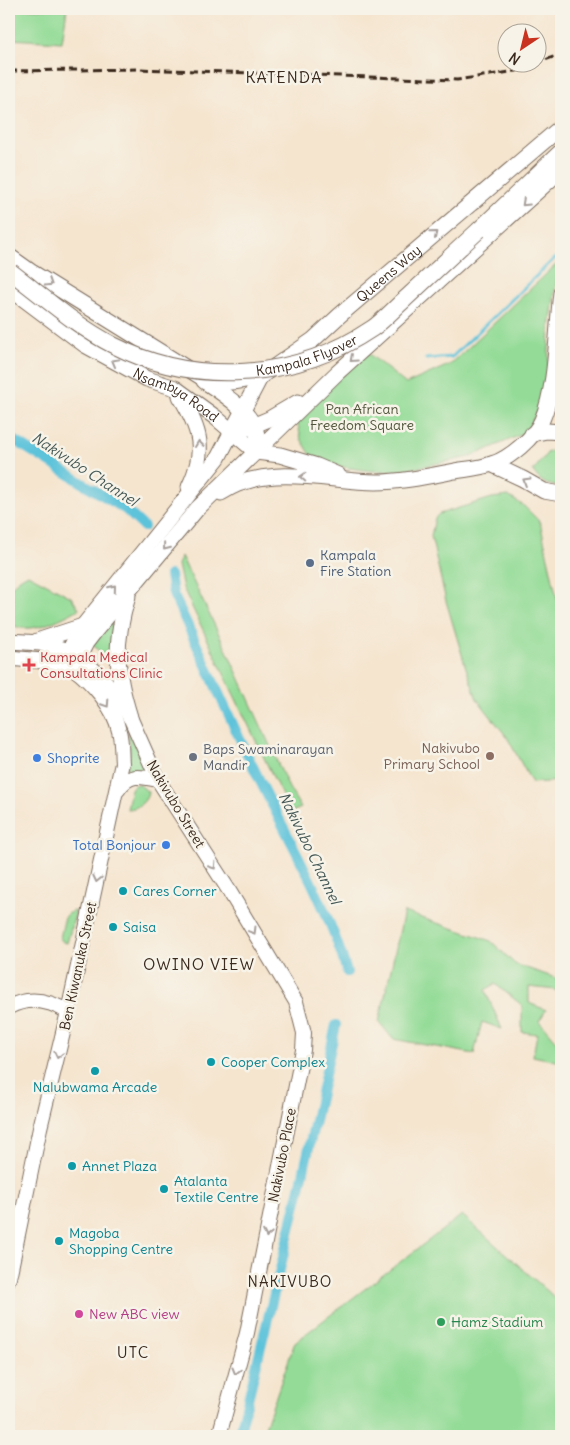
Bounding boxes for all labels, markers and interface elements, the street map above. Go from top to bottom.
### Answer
north arrow [498,22,548,72]
text: N [505,48,524,69]
district label: KATENDA [246,67,322,87]
one-way arrow [522,197,531,206]
one-way arrow [428,232,437,240]
street label: Queens Way [352,241,425,306]
one-way arrow [44,276,53,286]
street label: Kampala Flyover [255,330,361,380]
one-way arrow [350,353,359,362]
one-way arrow [111,358,120,368]
street label: Nsambya Road [130,364,222,426]
park label: Pan African Freedom Square [310,400,414,434]
water label: Nakivubo Channel [29,428,144,512]
one-way arrow [194,440,205,448]
one-way arrow [298,471,306,482]
one-way arrow [522,477,531,487]
one-way arrow [163,541,171,550]
place label: Kampala Fire Station [320,546,391,580]
marker: Kampala Fire Station [304,557,316,569]
one-way arrow [108,585,116,594]
place label: Kampala Medical Consultations Clinic [40,648,163,682]
marker: Kampala Medical Consultations Clinic [22,658,36,672]
one-way arrow [99,698,109,707]
place label: Nakivubo Primary School [384,739,480,773]
place label: Baps Swaminarayan Mandir [203,740,334,774]
place label: Shoprite [47,749,100,767]
marker: Nakivubo Primary School [484,750,496,762]
marker: Baps Swaminarayan Mandir [187,751,199,763]
marker: Shoprite [31,752,43,764]
street label: Nakivubo Street [143,757,209,851]
water label: Nakivubo Channel [275,789,346,909]
place label: Total Bonjour [73,836,156,854]
marker: Total Bonjour [160,839,172,851]
one-way arrow [207,860,216,870]
one-way arrow [92,875,103,884]
place label: Cares Corner [133,882,217,900]
marker: Cares Corner [117,885,129,897]
street label: Ben Kiwanuka Street [56,900,100,1032]
place label: Saisa [123,918,156,936]
marker: Saisa [107,921,119,933]
one-way arrow [247,925,257,934]
district label: OWINO VIEW [143,954,255,974]
one-way arrow [53,1050,64,1059]
place label: Cooper Complex [221,1053,325,1071]
marker: Cooper Complex [205,1056,217,1068]
marker: Nalubwama Arcade [89,1065,101,1077]
place label: Nalubwama Arcade [33,1078,157,1096]
street label: Nakivubo Place [264,1106,300,1204]
place label: Annet Plaza [82,1157,157,1175]
marker: Annet Plaza [66,1160,78,1172]
place label: Atalanta Textile Centre [174,1172,259,1206]
marker: Atalanta Textile Centre [158,1183,170,1195]
place label: Magoba Shopping Centre [69,1224,173,1258]
one-way arrow [263,1230,273,1239]
marker: Magoba Shopping Centre [53,1235,65,1247]
district label: NAKIVUBO [248,1272,332,1291]
place label: New ABC view [89,1305,180,1323]
marker: New ABC view [73,1308,85,1320]
place label: Hamz Stadium [451,1313,543,1331]
marker: Hamz Stadium [435,1316,447,1328]
district label: UTC [117,1342,149,1362]
one-way arrow [232,1367,242,1375]

